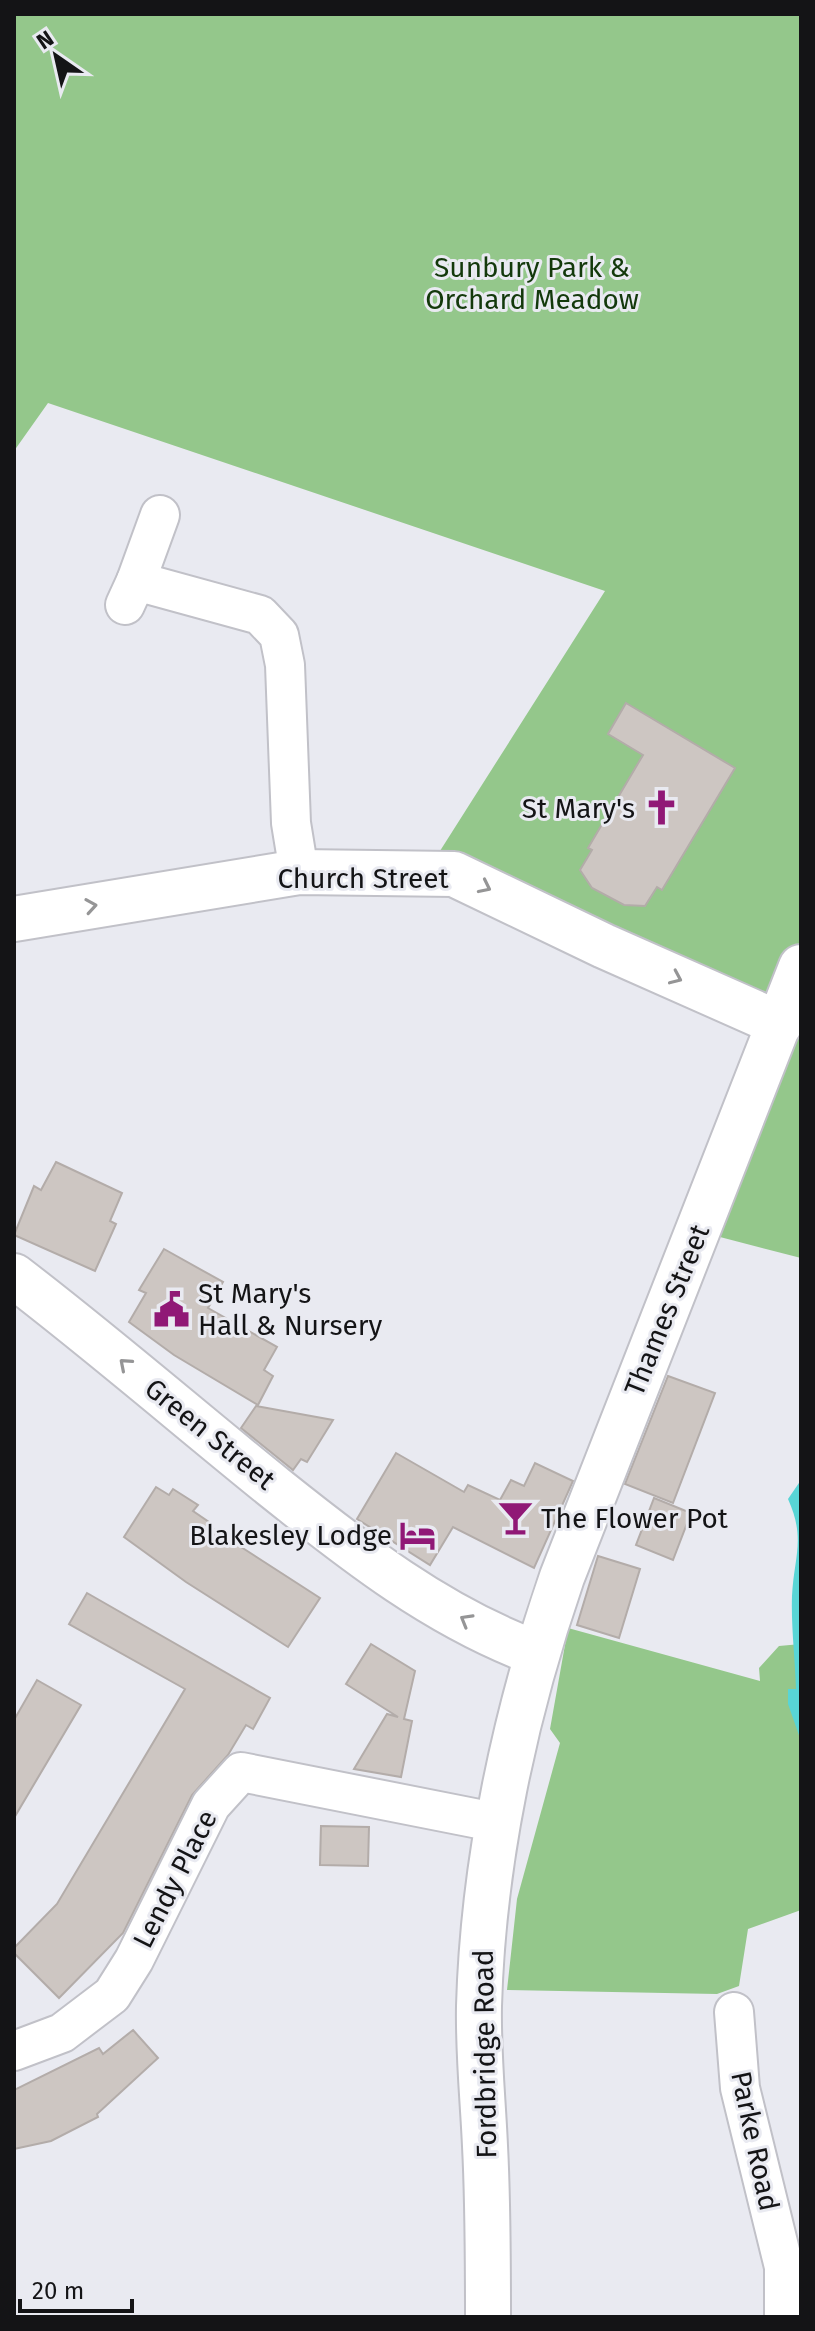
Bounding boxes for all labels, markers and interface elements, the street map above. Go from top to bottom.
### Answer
north arrow [16,16,96,96]
text: N [31,25,59,55]
park label: Sunbury Park & Orchard Meadow [425,251,639,316]
church icon: St Mary's [642,789,680,827]
place label: St Mary's [522,792,635,825]
street label: Church Street [277,862,450,895]
one-way arrow [477,878,492,893]
one-way arrow [84,899,98,916]
one-way arrow [667,968,682,984]
street label: Thames Street [618,1219,717,1400]
place label: St Mary's Hall & Nursery [198,1277,383,1342]
public building icon: St Mary's Hall & Nursery [153,1290,191,1328]
one-way arrow [119,1359,134,1373]
street label: Green Street [138,1371,282,1497]
bar icon: The Flower Pot [496,1499,534,1537]
place label: The Flower Pot [541,1502,729,1535]
hotel icon: Blakesley Lodge [399,1516,437,1554]
place label: Blakesley Lodge [189,1519,392,1552]
one-way arrow [460,1614,475,1630]
street label: Lendy Place [126,1805,224,1953]
street label: Fordbridge Road [467,1949,503,2159]
street label: Parke Road [724,2068,786,2214]
scale bar [20,2263,132,2313]
text: 20 m [32,2277,84,2305]

